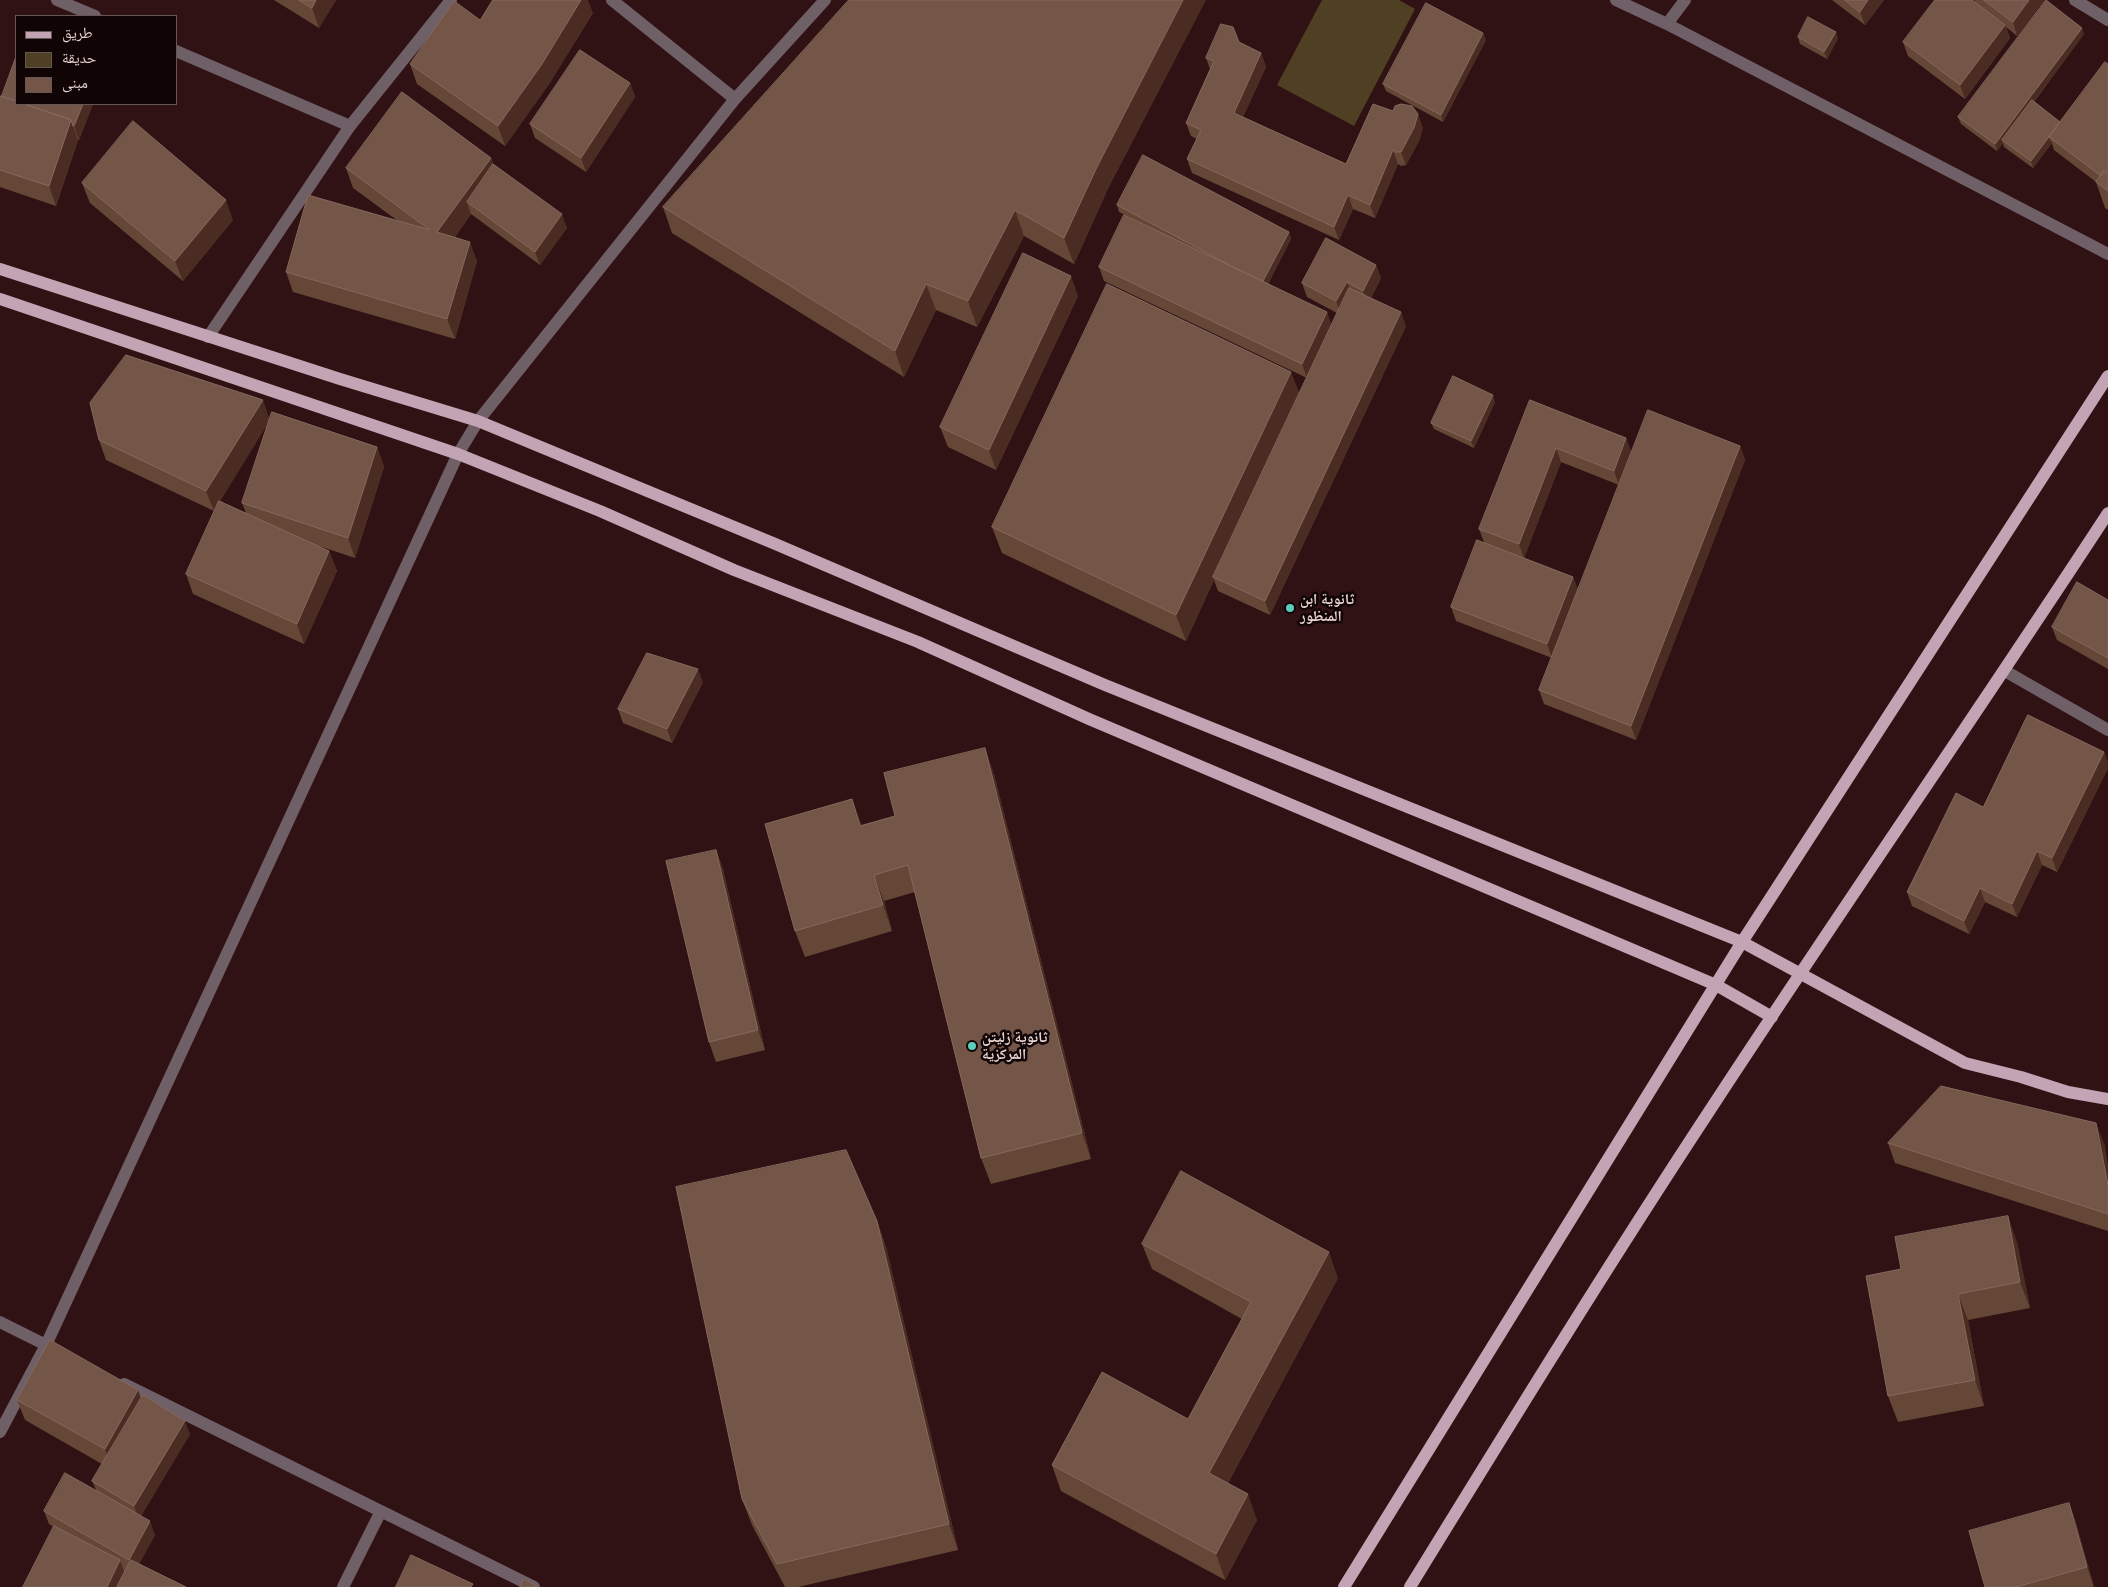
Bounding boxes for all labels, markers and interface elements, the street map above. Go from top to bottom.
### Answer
legend [15,15,178,105]
text: طريق [62,23,93,41]
text: حديقة [62,48,96,66]
text: مبنى [62,73,88,91]
place label: ثانوية ابن المنظور [1300,590,1354,625]
marker: ثانوية ابن المنظور [1284,602,1296,614]
place label: ثانوية زليتن المركزية [982,1028,1047,1063]
marker: ثانوية زليتن المركزية [966,1040,978,1052]

